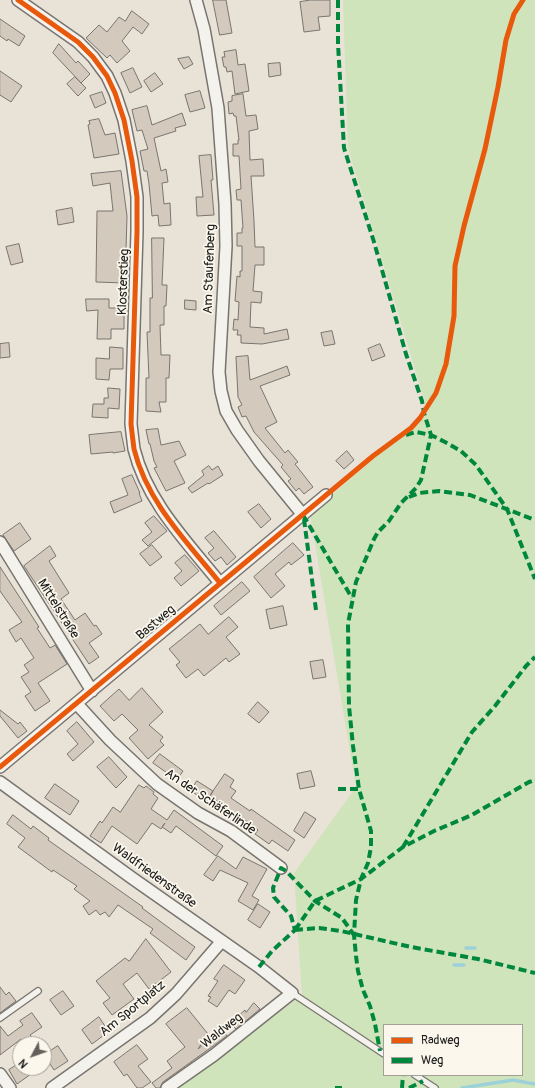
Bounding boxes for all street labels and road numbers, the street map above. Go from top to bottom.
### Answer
street label: Am Staufenberg [201,224,219,314]
street label: Klosterstieg [115,249,133,315]
street label: Mittelstraße [34,577,82,641]
street label: Bastweg [133,602,179,644]
street label: An der Schäferlinde [161,766,259,838]
street label: Waldfriedenstraße [109,840,199,912]
street label: Am Sportplatz [97,978,169,1040]
street label: Waldweg [198,1010,246,1052]

